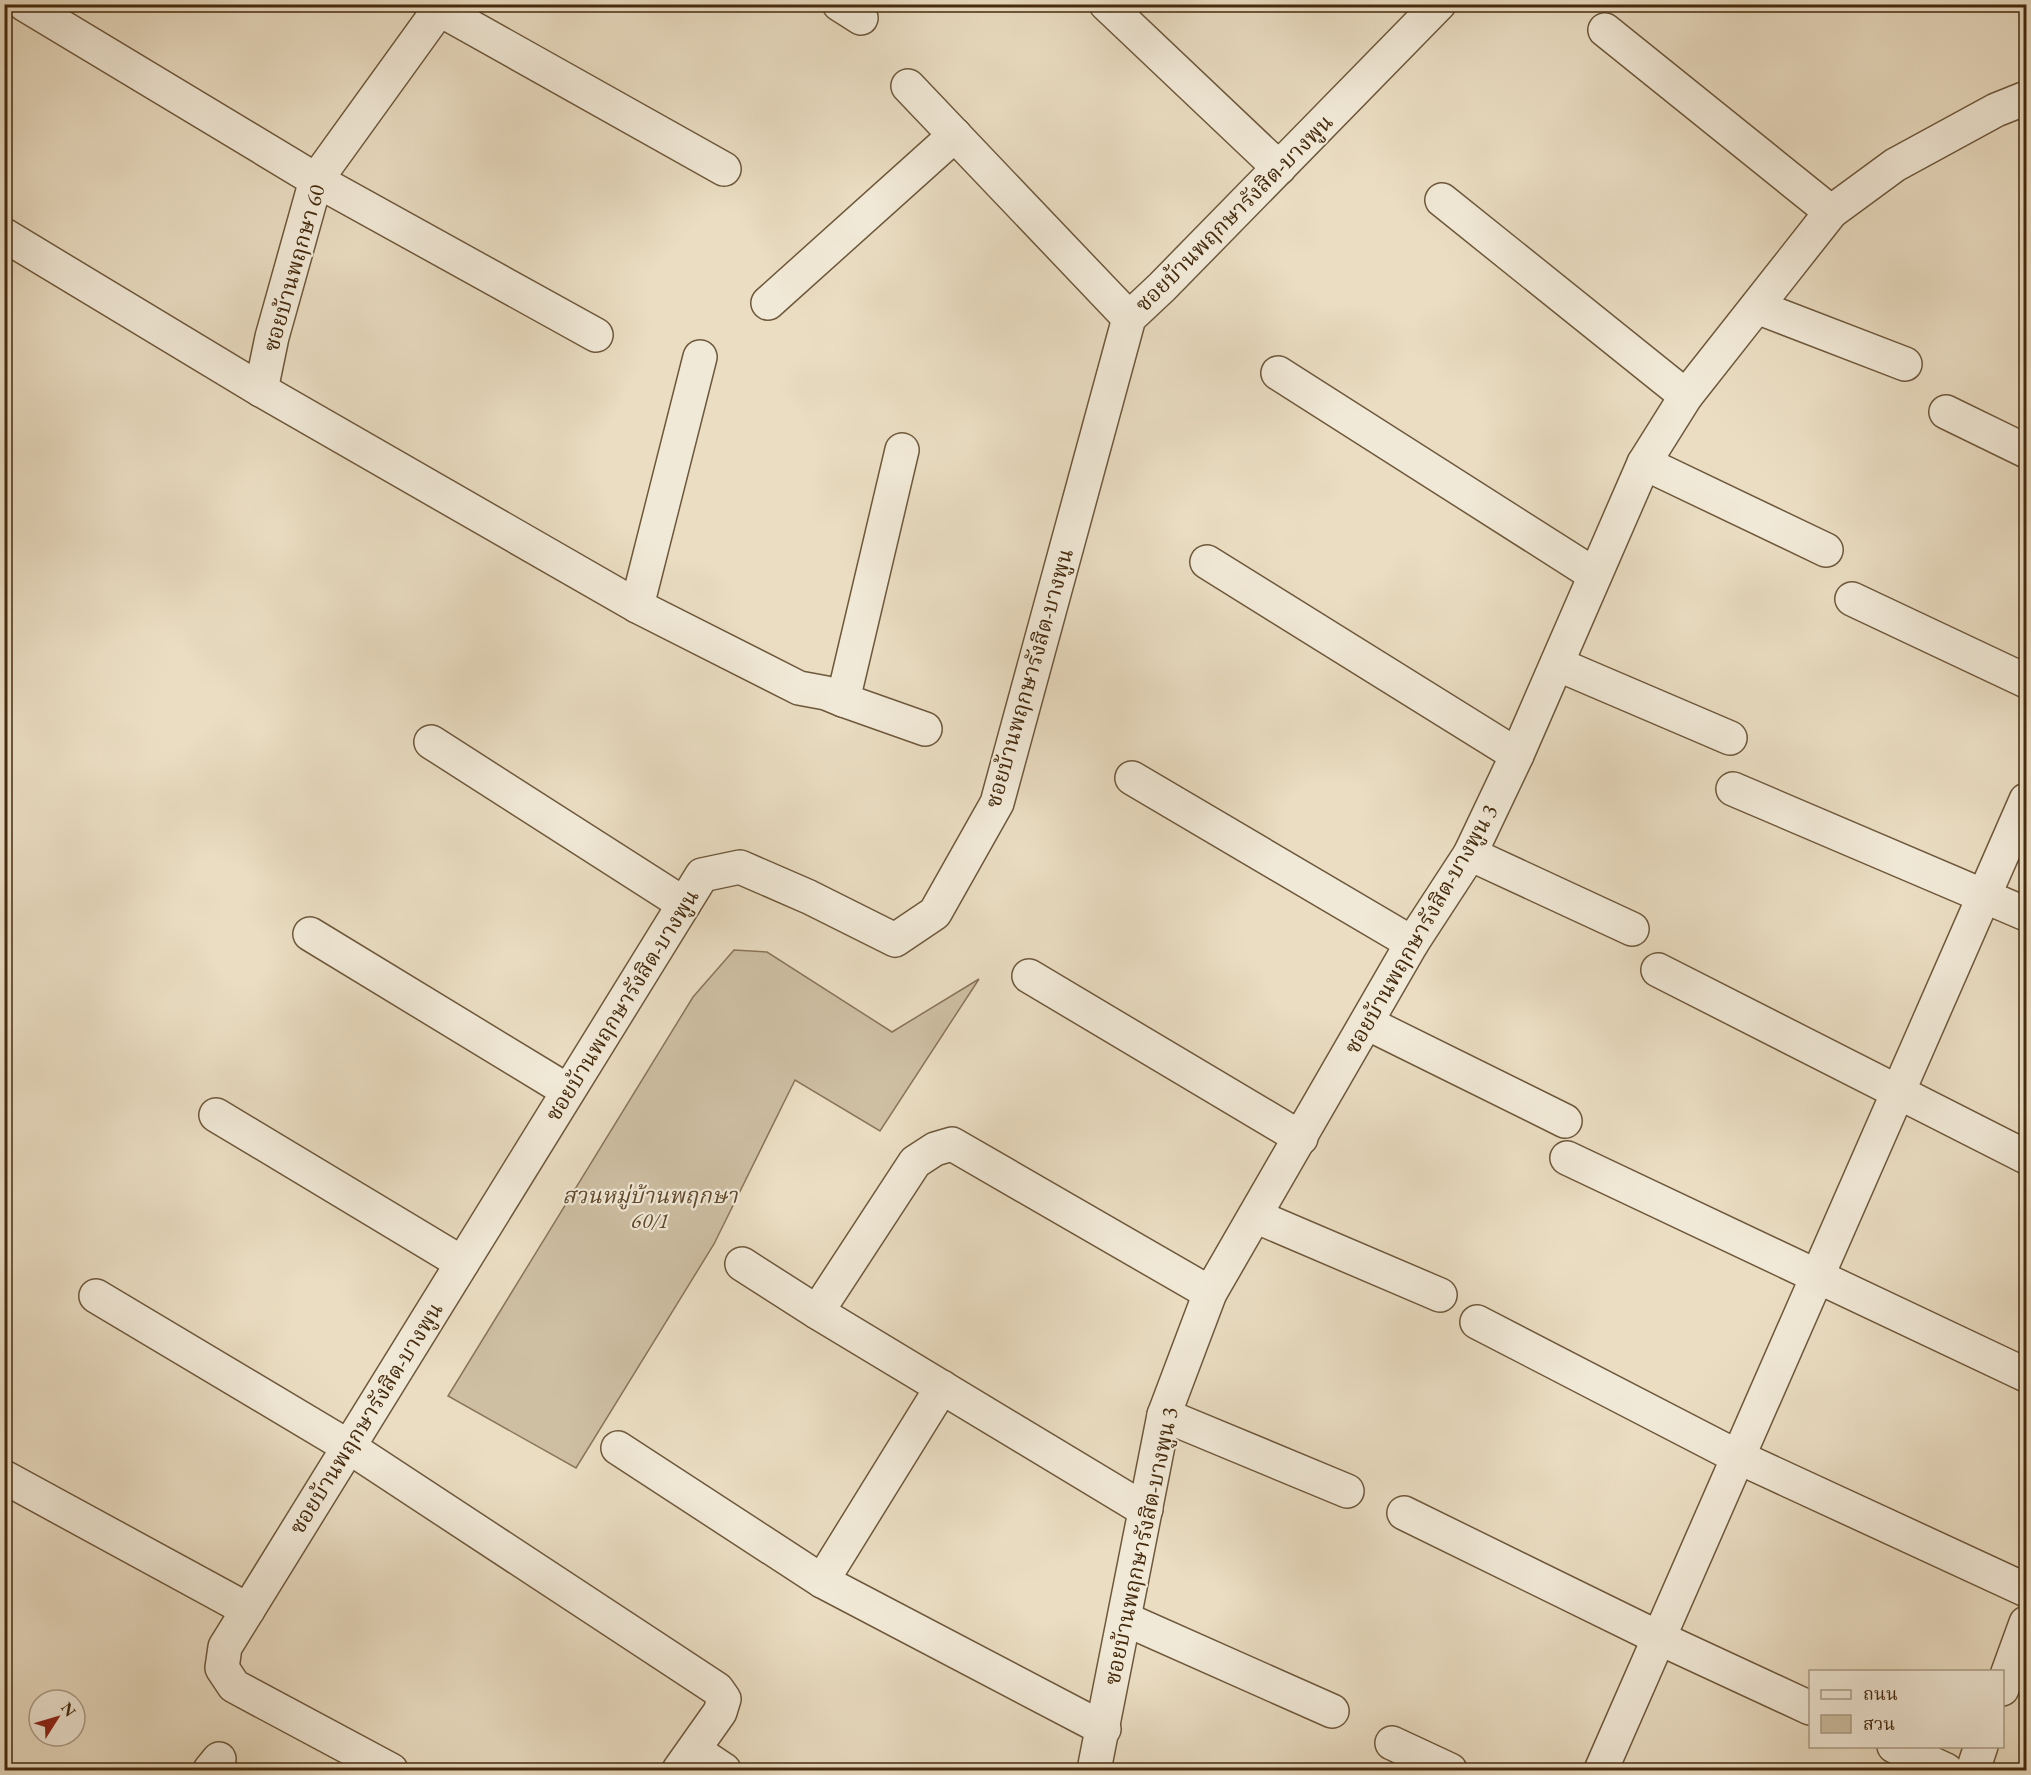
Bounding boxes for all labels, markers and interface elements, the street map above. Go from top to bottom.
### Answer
street label: ซอยบ้านพฤกษารังสิต-บางพูน [1129,108,1339,318]
street label: ซอยบ้านพฤกษา 60 [256,181,332,355]
street label: ซอยบ้านพฤกษารังสิต-บางพูน [978,545,1080,811]
street label: ซอยบ้านพฤกษารังสิต-บางพูน 3 [1338,799,1504,1059]
street label: ซอยบ้านพฤกษารังสิต-บางพูน [539,883,705,1127]
park label: สวนหมู่บ้านพฤกษา 60/1 [562,1181,739,1235]
street label: ซอยบ้านพฤกษารังสิต-บางพูน [283,1296,449,1540]
street label: ซอยบ้านพฤกษารังสิต-บางพูน 3 [1097,1404,1185,1688]
legend [1809,1670,2004,1748]
text: ถนน [1863,1682,1898,1705]
north arrow [27,1688,87,1748]
text: N [56,1698,81,1721]
text: สวน [1863,1712,1895,1735]

